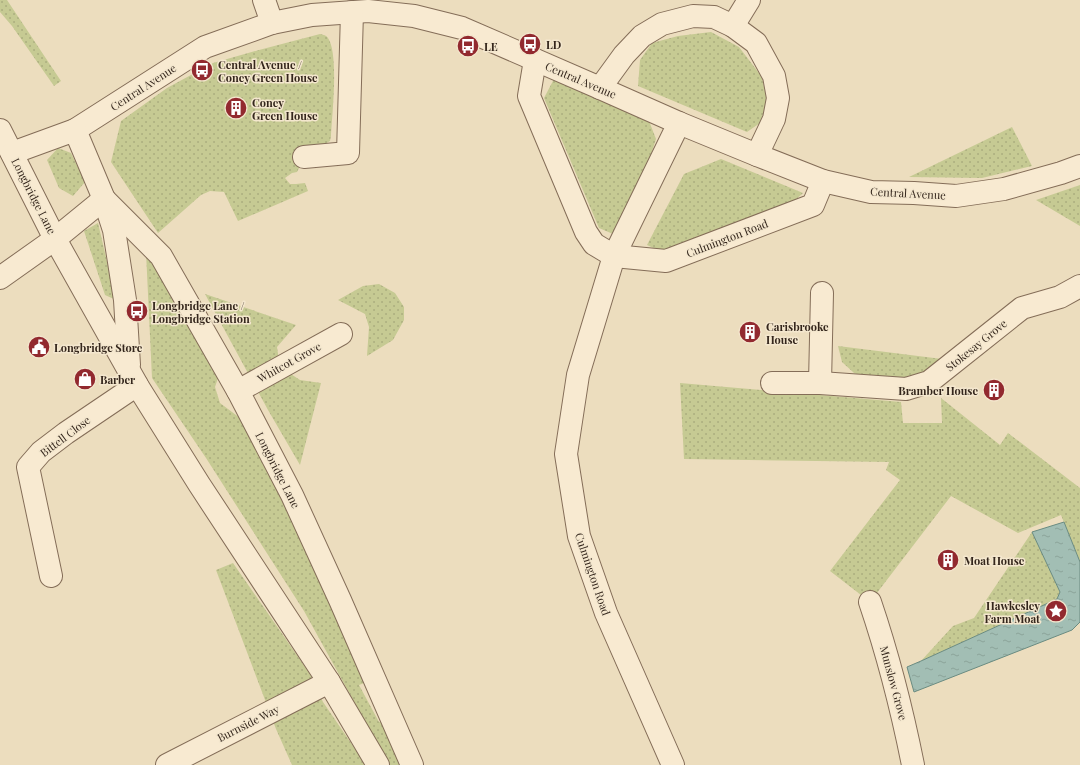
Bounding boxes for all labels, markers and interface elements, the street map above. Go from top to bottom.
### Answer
bus stop icon: LD [517,31,543,57]
bus stop icon: LE [455,33,481,59]
place label: LD [546,37,562,52]
place label: LE [484,39,498,54]
bus stop icon: Central Avenue / Coney Green House [189,57,215,83]
place label: Central Avenue / Coney Green House [218,57,318,85]
street label: Central Avenue [543,58,619,102]
street label: Central Avenue [107,60,179,114]
building icon: Coney Green House [223,95,249,121]
place label: Coney Green House [252,95,318,123]
street label: Longbridge Lane [8,155,60,237]
street label: Central Avenue [870,184,947,202]
street label: Culmington Road [684,215,771,261]
bus stop icon: Longbridge Lane / Longbridge Station [124,298,150,324]
place label: Longbridge Lane / Longbridge Station [152,298,250,326]
street label: Stokesay Grove [942,315,1010,374]
building icon: Carisbrooke House [737,319,763,345]
place label: Carisbrooke House [766,319,829,347]
public building icon: Longbridge Store [26,334,52,360]
street label: Whitcot Grove [254,338,324,386]
place label: Longbridge Store [54,340,143,355]
shop icon: Barber [72,366,98,392]
place label: Barber [100,372,136,387]
building icon: Bramber House [981,377,1007,403]
place label: Bramber House [898,383,978,398]
street label: Bittell Close [37,412,93,460]
street label: Longbridge Lane [252,429,304,511]
street label: Culmington Road [572,531,614,618]
building icon: Moat House [935,547,961,573]
place label: Moat House [964,553,1025,568]
place label: Hawkesley Farm Moat [985,598,1040,626]
place icon: Hawkesley Farm Moat [1043,598,1069,624]
street label: Munslow Grove [877,644,911,722]
street label: Burnside Way [215,701,282,745]

